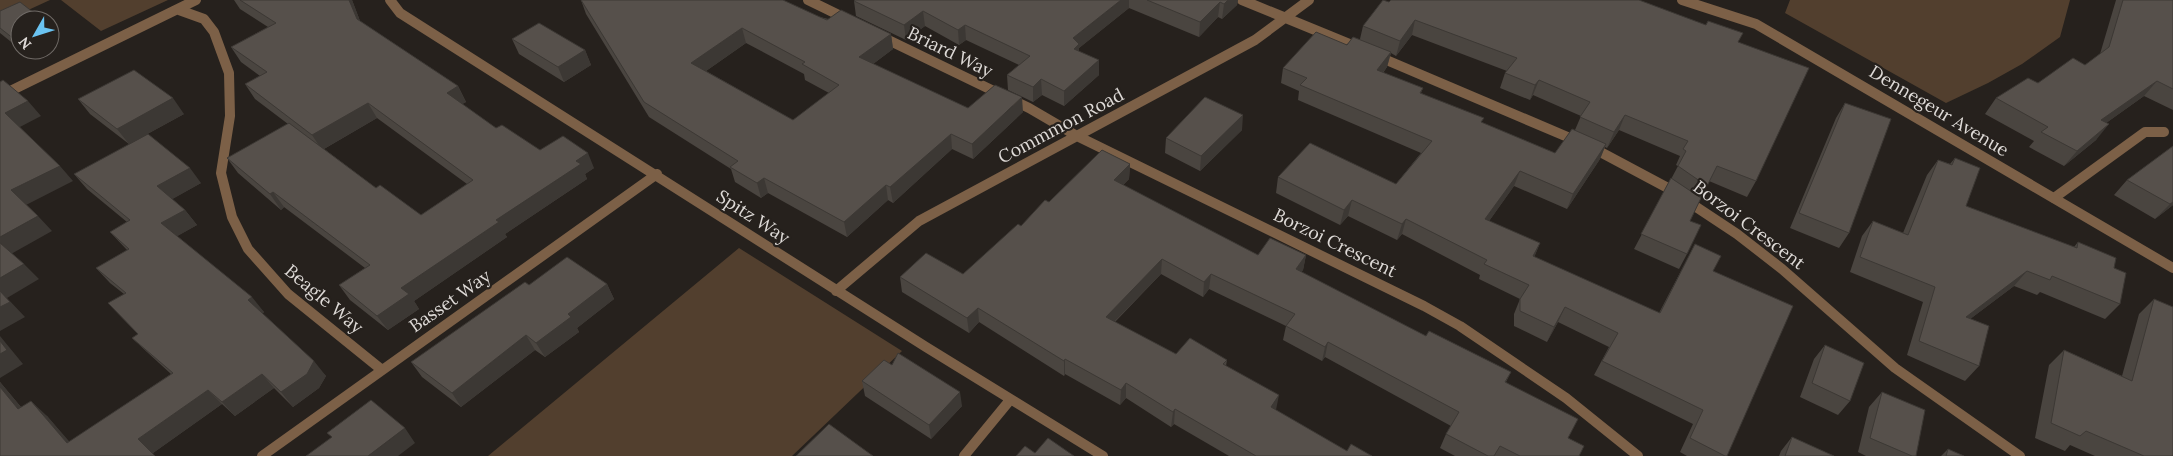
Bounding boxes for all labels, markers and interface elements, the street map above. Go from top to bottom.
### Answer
north arrow [10,10,60,60]
street label: Briard Way [904,21,997,82]
text: N [14,33,35,53]
street label: Dennegeur Avenue [1865,60,2013,161]
street label: Commmon Road [994,83,1128,168]
street label: Borzoi Crescent [1689,175,1810,274]
street label: Spitz Way [712,184,795,249]
street label: Borzoi Crescent [1270,203,1401,282]
street label: Beagle Way [280,259,369,339]
street label: Basset Way [404,264,495,337]

